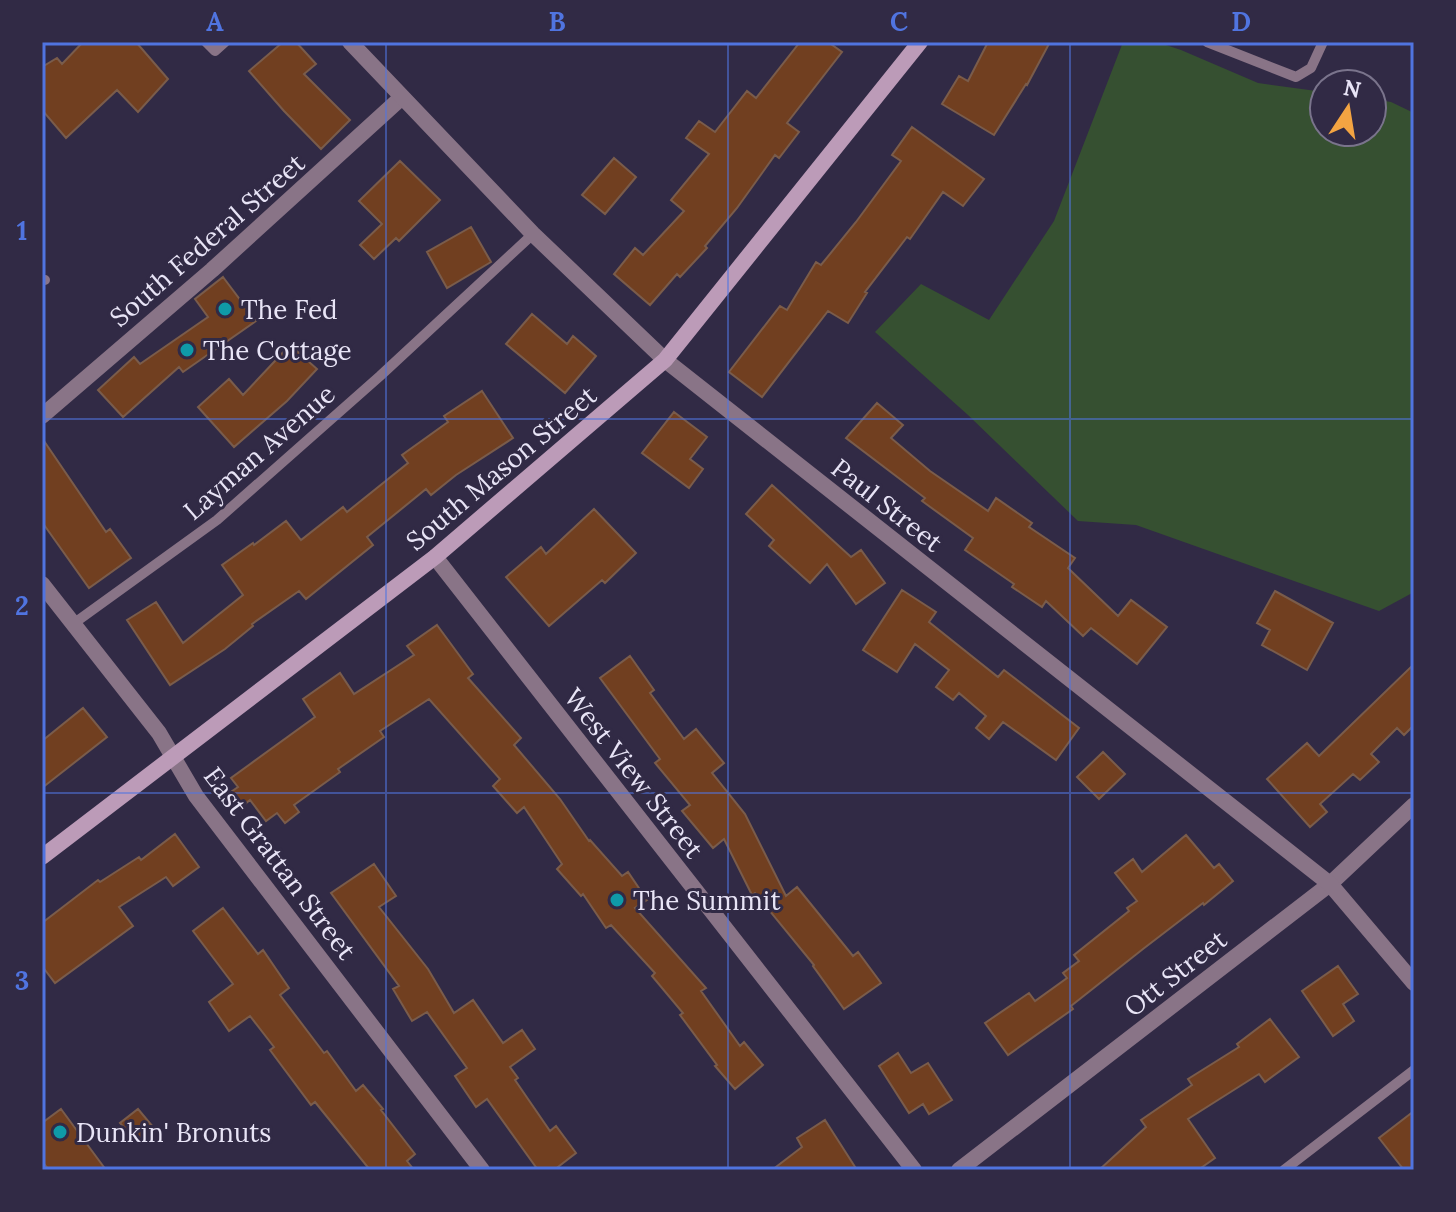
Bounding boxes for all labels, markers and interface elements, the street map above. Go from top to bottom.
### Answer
text: A [206,5,224,38]
text: B [548,5,566,38]
text: C [890,5,908,38]
text: D [1231,5,1251,38]
north arrow [1308,68,1388,148]
text: N [1341,73,1363,104]
street label: South Federal Street [103,146,311,334]
text: 1 [17,214,27,247]
place label: The Fed [241,293,338,326]
marker: The Fed [216,300,234,318]
place label: The Cottage [203,334,352,367]
marker: The Cottage [178,341,196,359]
street label: Layman Avenue [176,377,342,527]
street label: South Mason Street [399,379,603,557]
street label: Paul Street [825,451,949,559]
text: 2 [15,589,29,622]
street label: West View Street [557,681,711,865]
street label: East Grattan Street [197,760,363,966]
place label: The Summit [633,884,781,917]
marker: The Summit [608,891,626,909]
street label: Ott Street [1117,923,1233,1023]
text: 3 [15,964,29,997]
place label: Dunkin' Bronuts [76,1116,271,1149]
marker: Dunkin' Bronuts [51,1123,69,1141]

